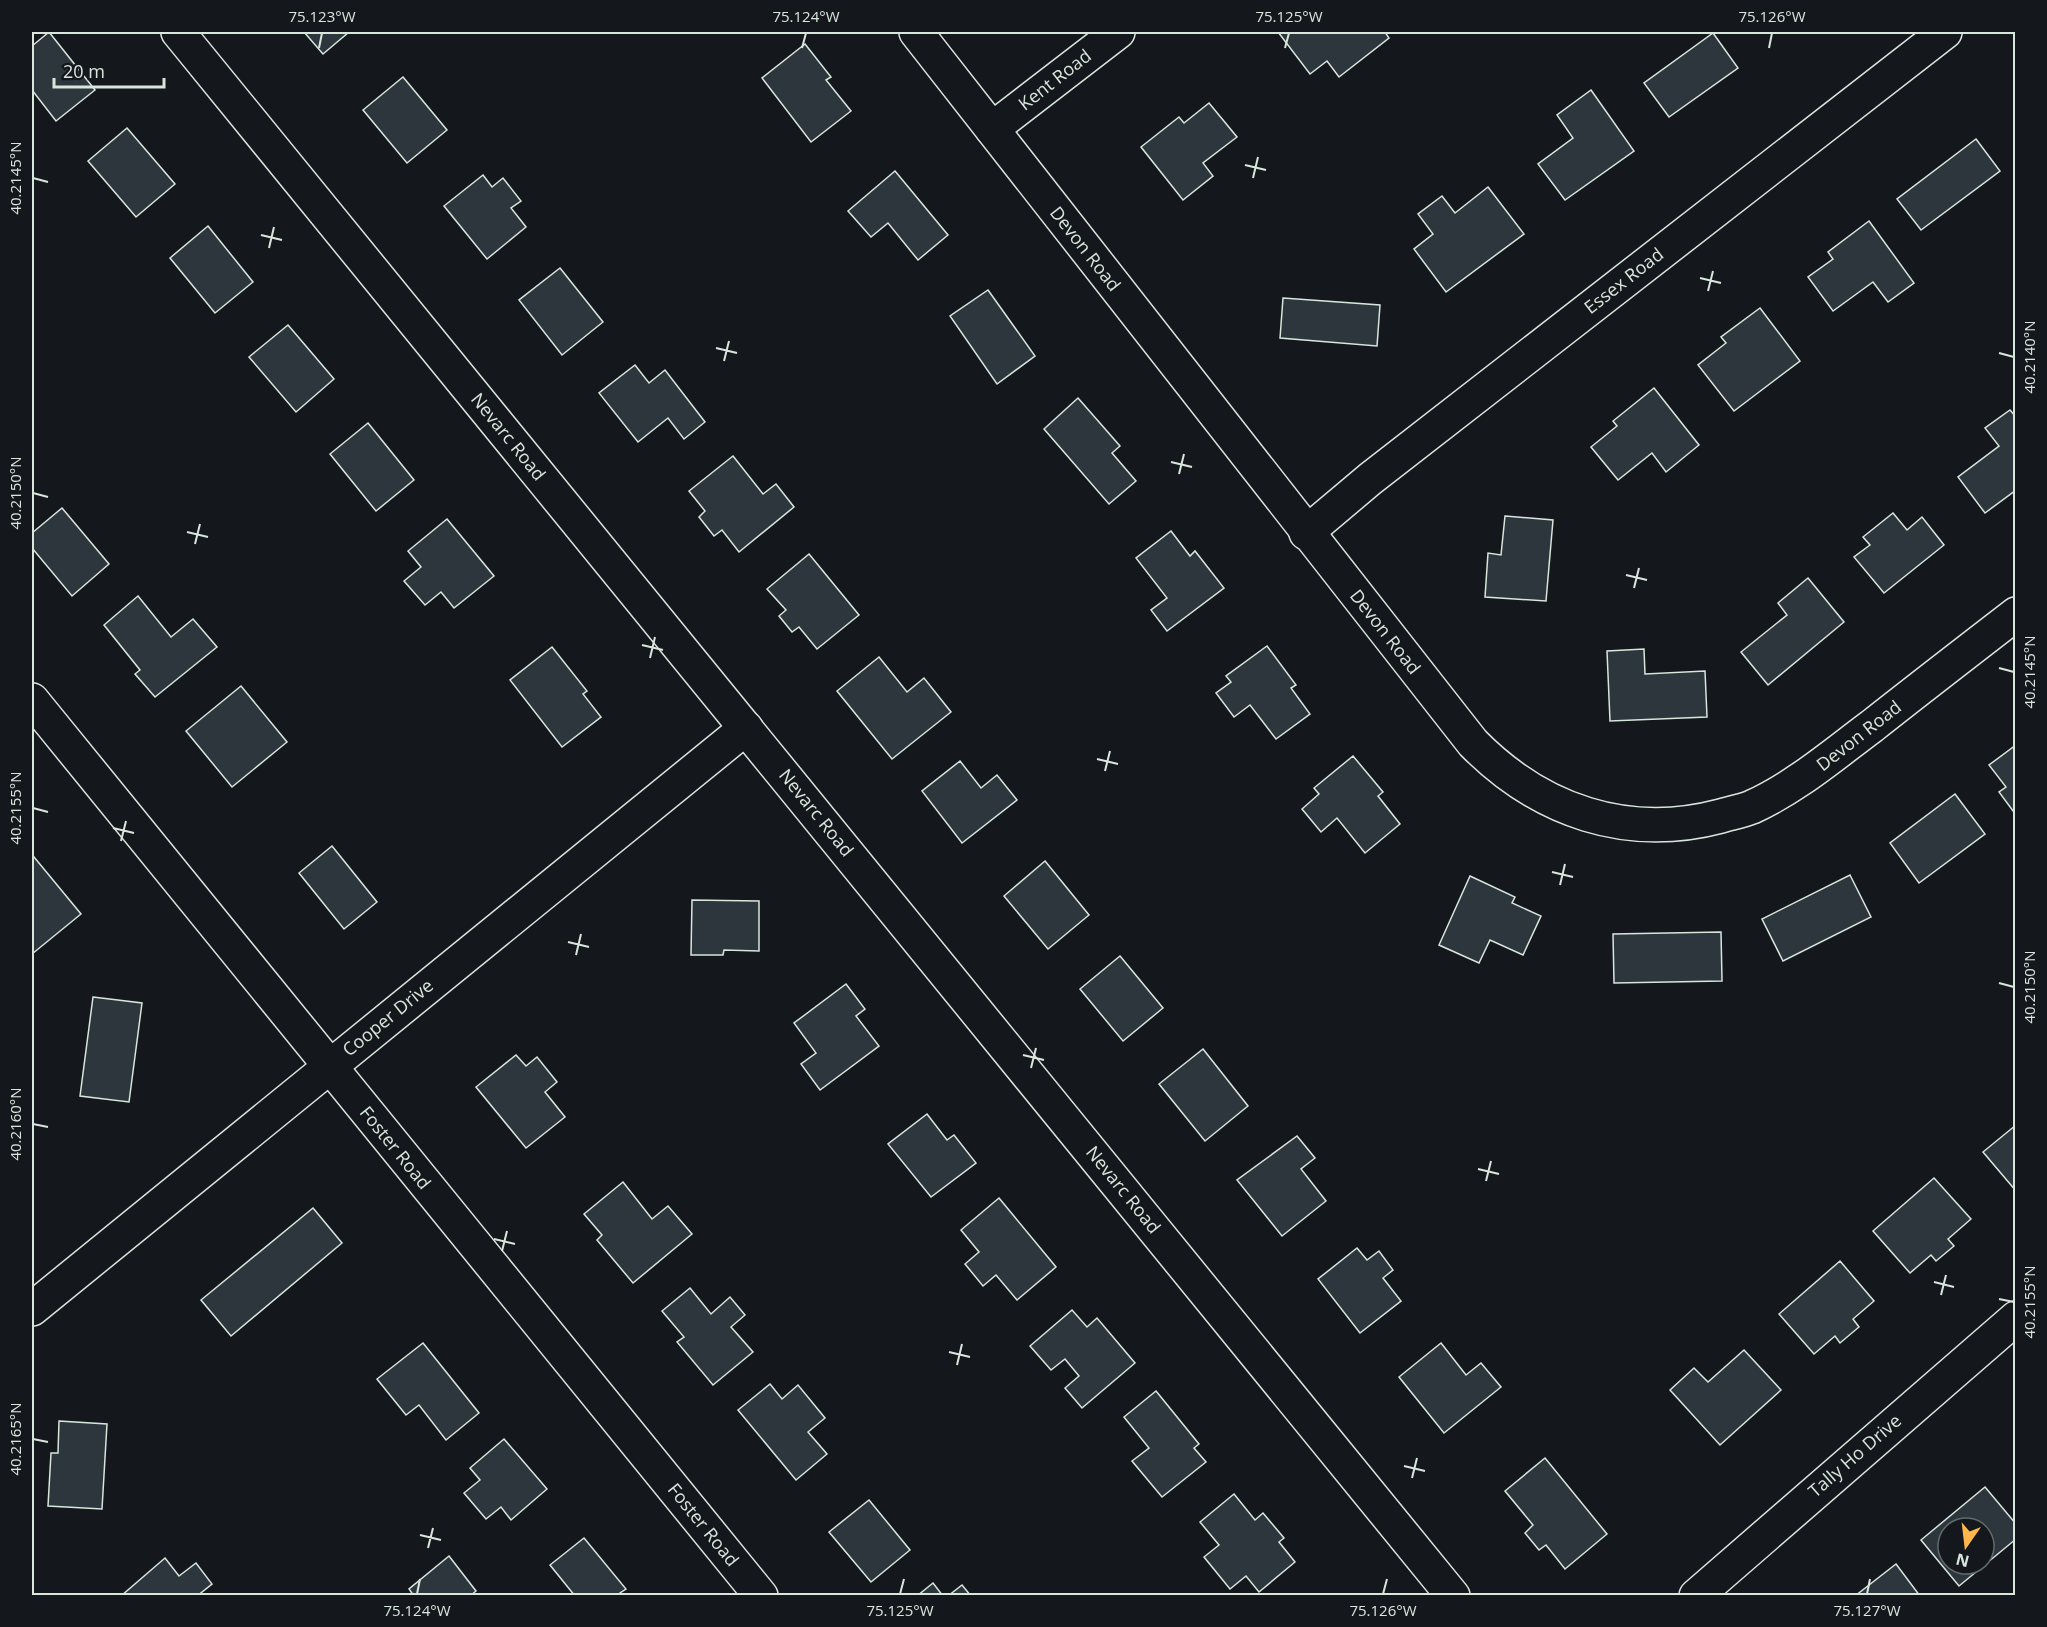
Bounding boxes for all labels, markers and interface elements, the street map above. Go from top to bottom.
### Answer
text: 75.123°W [288,6,356,26]
text: 75.124°W [772,6,840,26]
text: 75.125°W [1255,6,1323,26]
text: 75.126°W [1738,6,1806,26]
street label: Kent Road [1013,43,1096,115]
scale bar [54,51,164,89]
text: 20 m [63,59,105,83]
text: 40.2145°N [5,141,25,215]
street label: Devon Road [1045,201,1127,296]
street label: Essex Road [1579,242,1668,319]
text: 40.2140°N [2019,320,2039,394]
street label: Nevarc Road [466,388,552,485]
text: 40.2150°N [5,456,25,530]
street label: Devon Road [1345,584,1427,679]
text: 40.2145°N [2019,635,2039,709]
street label: Devon Road [1811,694,1906,776]
street label: Nevarc Road [774,764,860,861]
text: 40.2155°N [5,771,25,845]
text: 40.2150°N [2019,950,2039,1024]
street label: Cooper Drive [337,973,438,1061]
text: 40.2160°N [5,1087,25,1161]
street label: Foster Road [355,1101,437,1194]
street label: Nevarc Road [1081,1141,1167,1238]
text: 40.2155°N [2019,1265,2039,1339]
text: 40.2165°N [5,1402,25,1476]
street label: Tally Ho Drive [1803,1408,1906,1502]
street label: Foster Road [663,1478,745,1571]
north arrow [1936,1516,1996,1576]
text: N [1953,1548,1971,1573]
text: 75.124°W [383,1600,451,1620]
text: 75.125°W [866,1600,934,1620]
text: 75.126°W [1349,1600,1417,1620]
text: 75.127°W [1833,1600,1901,1620]

